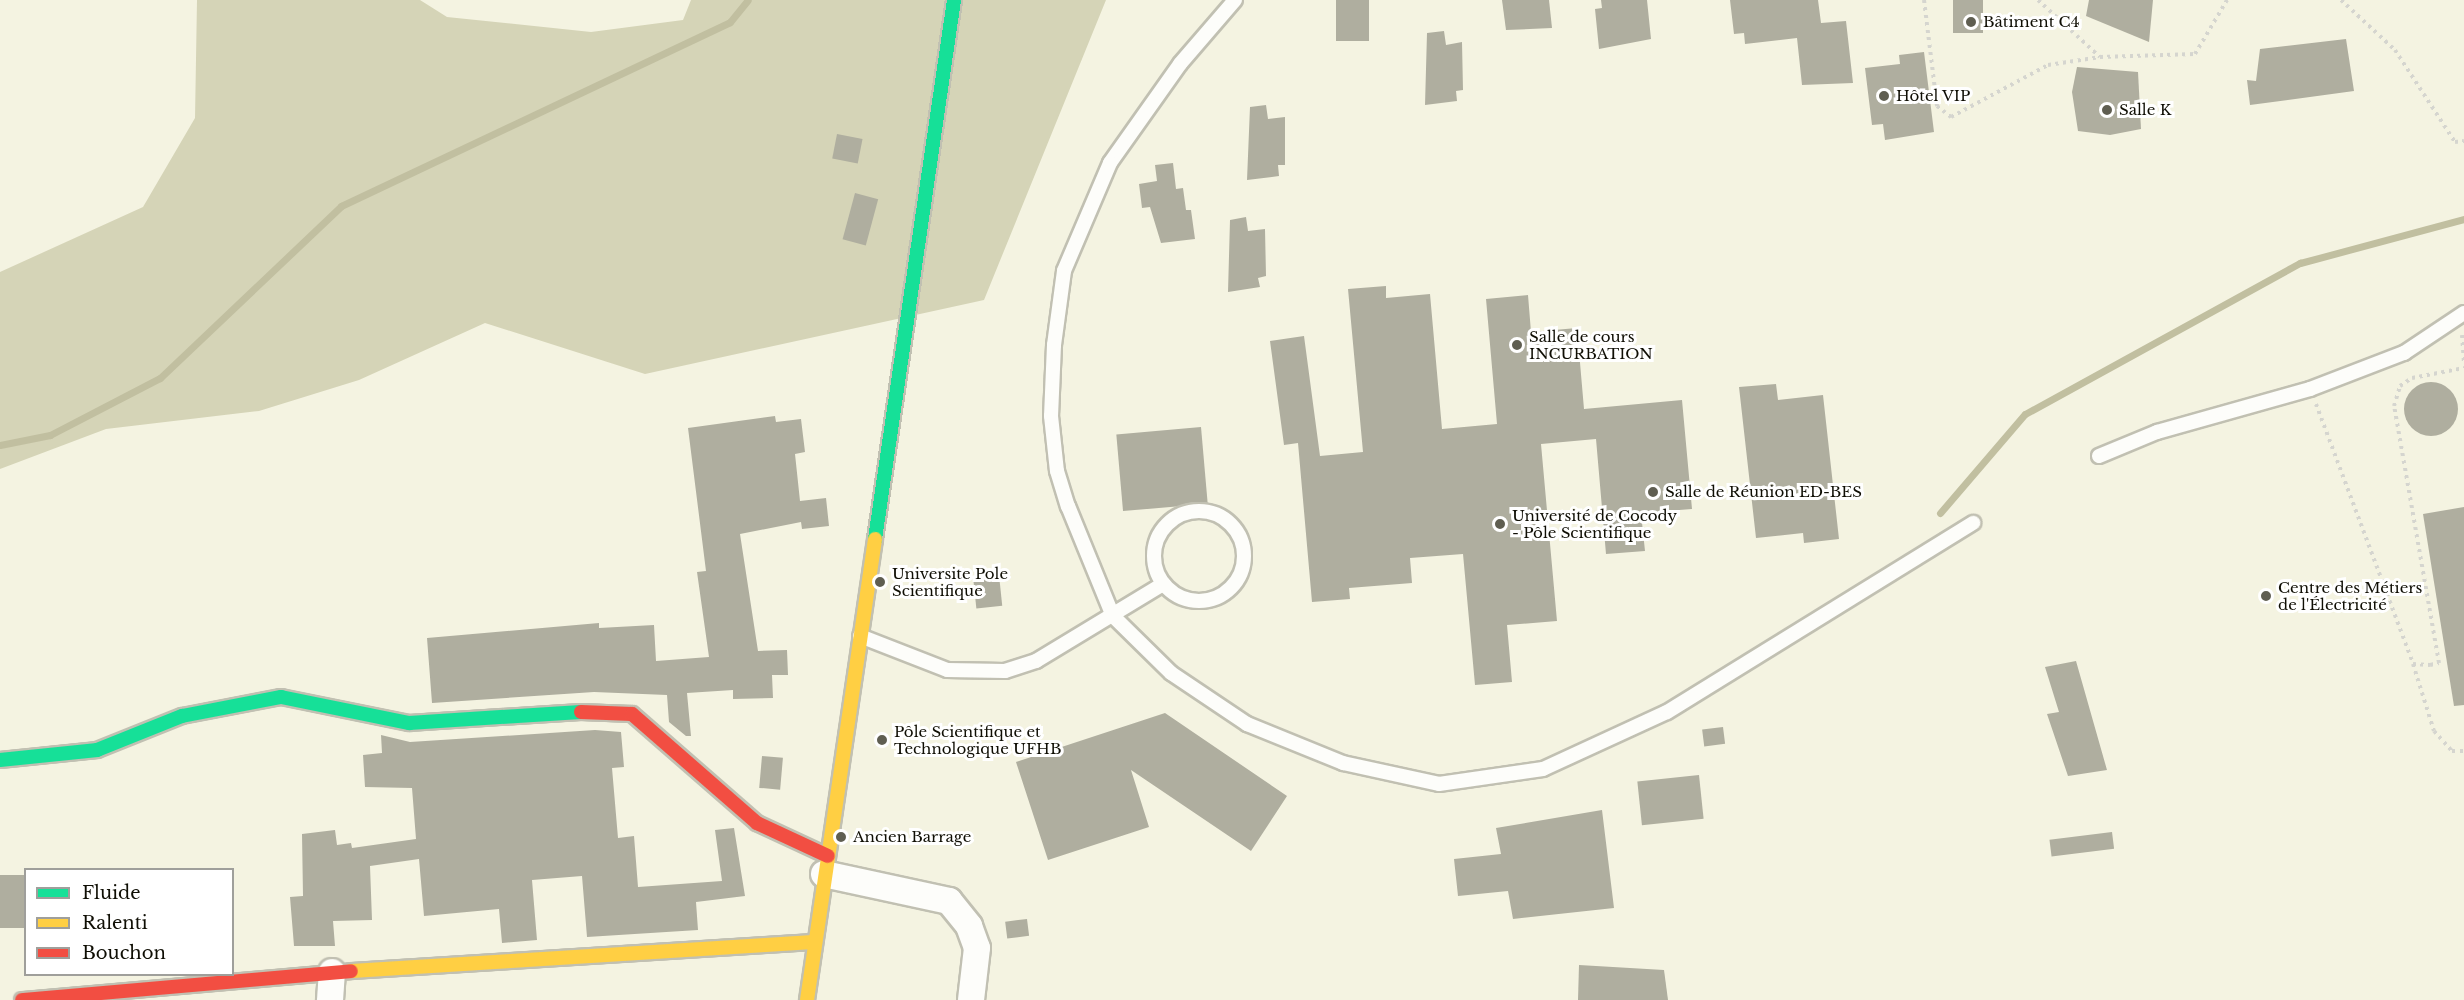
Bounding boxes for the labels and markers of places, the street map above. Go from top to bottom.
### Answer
place label: Bâtiment C4 [1983,13,2079,31]
marker: Bâtiment C4 [1964,15,1978,29]
place label: Hôtel VIP [1896,87,1971,105]
marker: Hôtel VIP [1877,89,1891,103]
place label: Salle K [2119,101,2171,119]
marker: Salle K [2100,103,2114,117]
place label: Salle de cours INCURBATION [1529,327,1653,362]
marker: Salle de cours INCURBATION [1510,338,1524,352]
place label: Salle de Réunion ED-BES [1665,483,1862,501]
marker: Salle de Réunion ED-BES [1646,485,1660,499]
place label: Université de Cocody - Pôle Scientifique [1512,506,1677,541]
marker: Université de Cocody - Pôle Scientifique [1493,517,1507,531]
place label: Universite Pole Scientifique [892,564,1008,599]
marker: Universite Pole Scientifique [873,575,887,589]
place label: Centre des Métiers de l'Électricité [2278,578,2422,613]
marker: Centre des Métiers de l'Électricité [2259,589,2273,603]
place label: Pôle Scientifique et Technologique UFHB [894,722,1061,757]
marker: Pôle Scientifique et Technologique UFHB [875,733,889,747]
place label: Ancien Barrage [853,828,971,846]
marker: Ancien Barrage [834,830,848,844]

